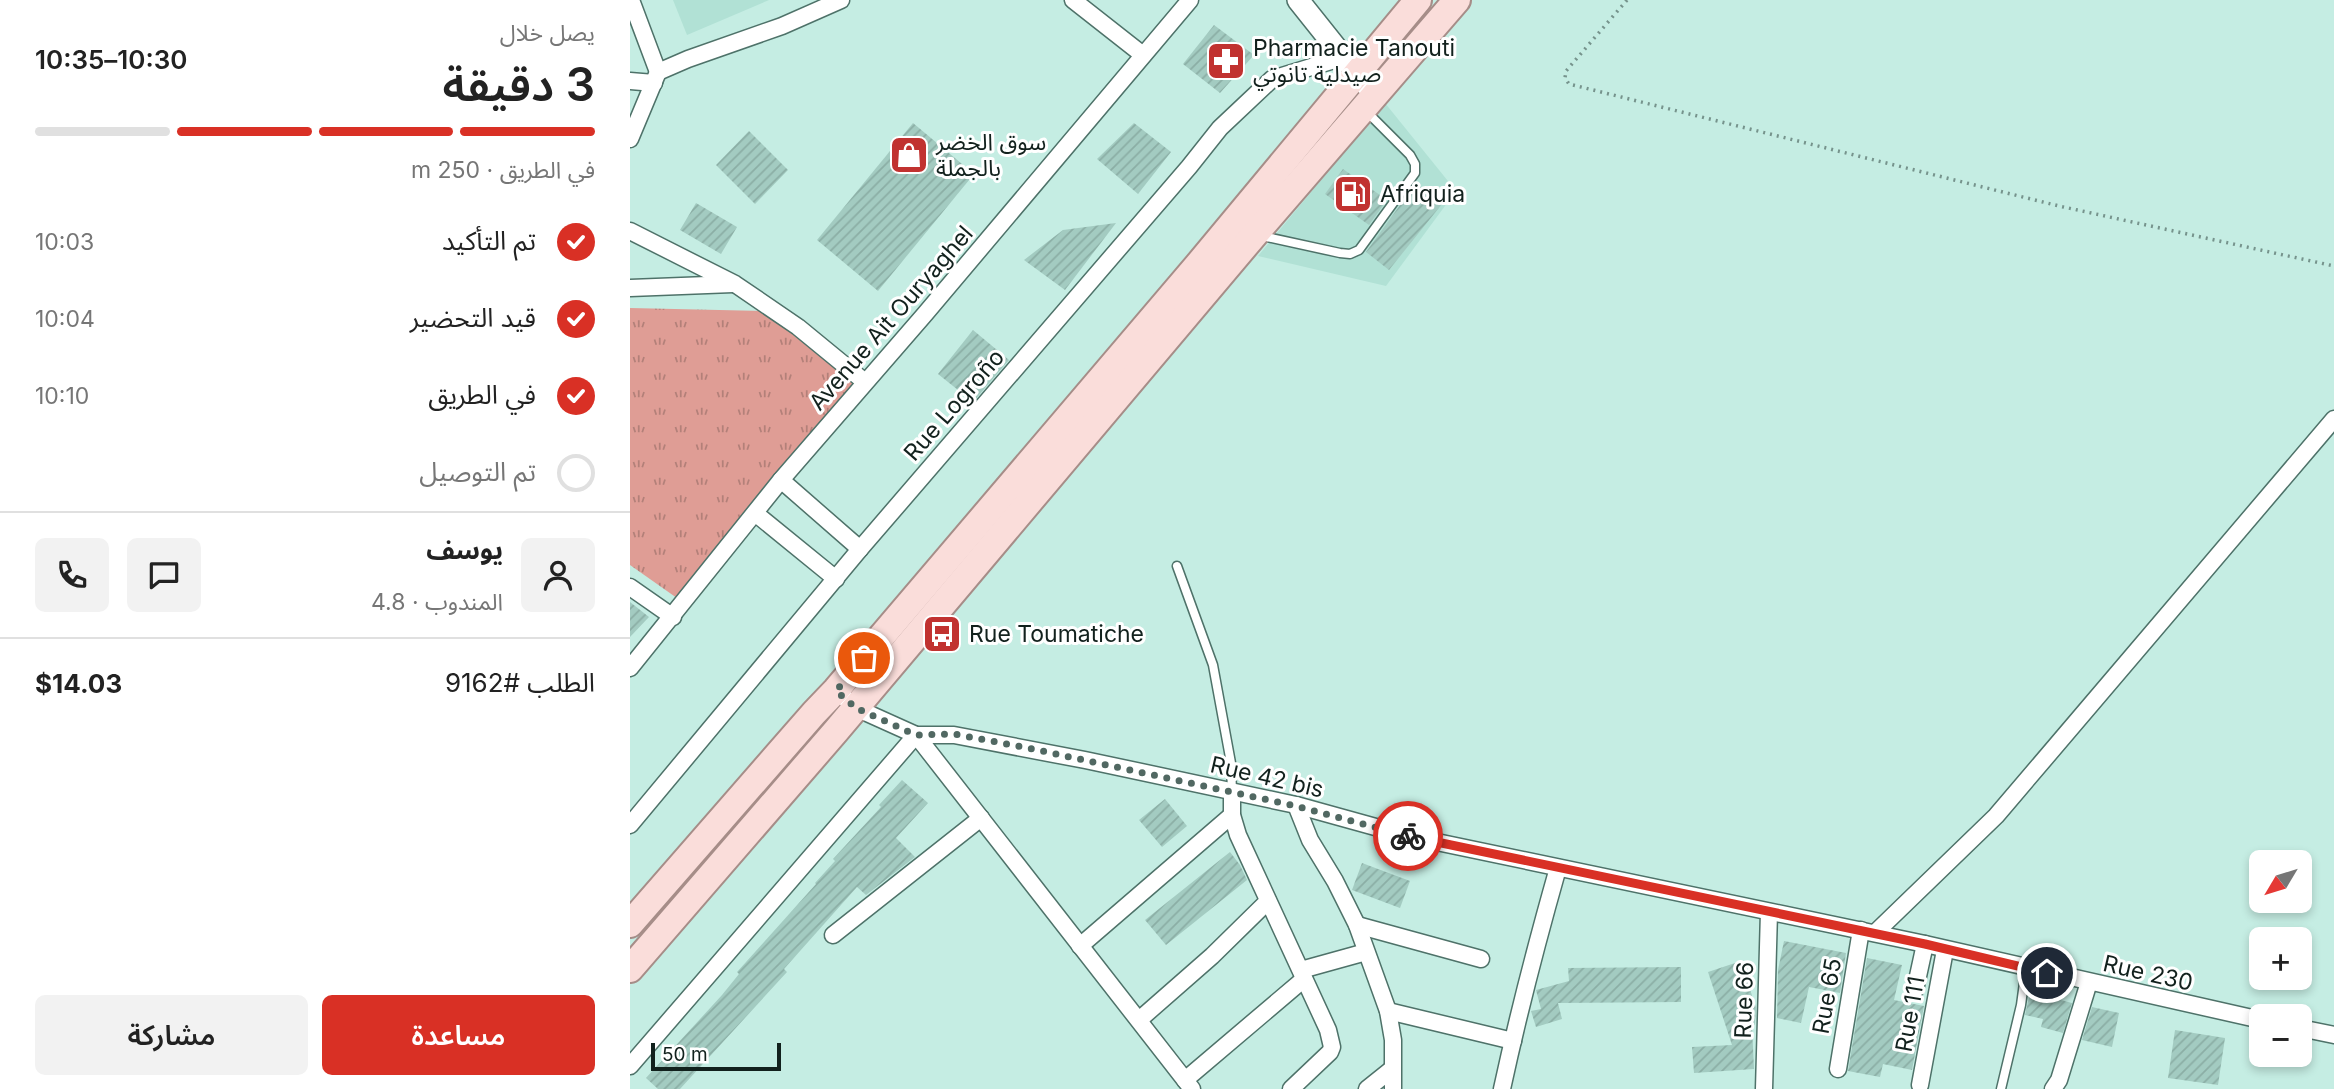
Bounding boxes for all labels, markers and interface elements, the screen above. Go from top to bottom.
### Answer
text: يصل خلال [500,19,595,47]
place label: Pharmacie Tanouti صيدلية تانوتي [1253,34,1455,91]
pharmacy icon: Pharmacie Tanouti صيدلية تانوتي [1205,40,1247,82]
text: 10:30–10:35 [35,44,187,75]
text: 3 دقيقة [443,56,595,112]
place label: سوق الخضر بالجملة [935,128,1046,182]
shop icon: سوق الخضر بالجملة [888,134,930,176]
text: في الطريق · 250 m [411,156,595,184]
fuel station icon: Afriquia [1332,173,1374,215]
place label: Afriquia [1380,180,1465,208]
street label: Avenue Ait Ouryaghel [803,220,979,416]
icon: check [557,223,595,261]
text: تم التأكيد [442,225,536,256]
text: 10:03 [35,228,94,256]
icon: check [557,300,595,338]
text: قيد التحضير [410,302,536,333]
text: 10:04 [35,305,95,333]
street label: Rue Logroño [898,343,1010,467]
icon: check [557,377,595,415]
text: في الطريق [428,379,536,410]
text: 10:10 [35,382,89,410]
text: تم التوصيل [419,456,536,487]
text: يوسف [426,534,503,565]
button: phone [35,538,109,612]
button: chat [127,538,201,612]
button: person [521,538,595,612]
text: المندوب · 4.8 [371,588,503,616]
bus stop icon: Rue Toumatiche [921,613,963,655]
place label: Rue Toumatiche [969,620,1144,648]
pin [834,628,894,688]
icon: bag [845,639,883,677]
text: الطلب #9162 [445,667,595,698]
text: $14.03 [35,668,122,699]
street label: Rue 42 bis [1208,750,1326,804]
courier [1373,801,1443,871]
icon: bike [1389,817,1427,855]
north arrow [2249,850,2312,914]
map controls [2249,850,2312,1067]
button: + [2249,927,2312,990]
pin [2017,943,2077,1003]
street label: Rue 230 [2101,949,2195,997]
icon: home [2028,954,2066,992]
street label: Rue 65 [1807,956,1847,1036]
street label: Rue 66 [1729,961,1759,1039]
street label: Rue 111 [1890,974,1930,1054]
button: مشاركة [35,995,308,1075]
button: مساعدة [322,995,595,1075]
button: − [2249,1004,2312,1067]
scale bar [651,1040,780,1072]
text: 50 m [662,1043,708,1066]

